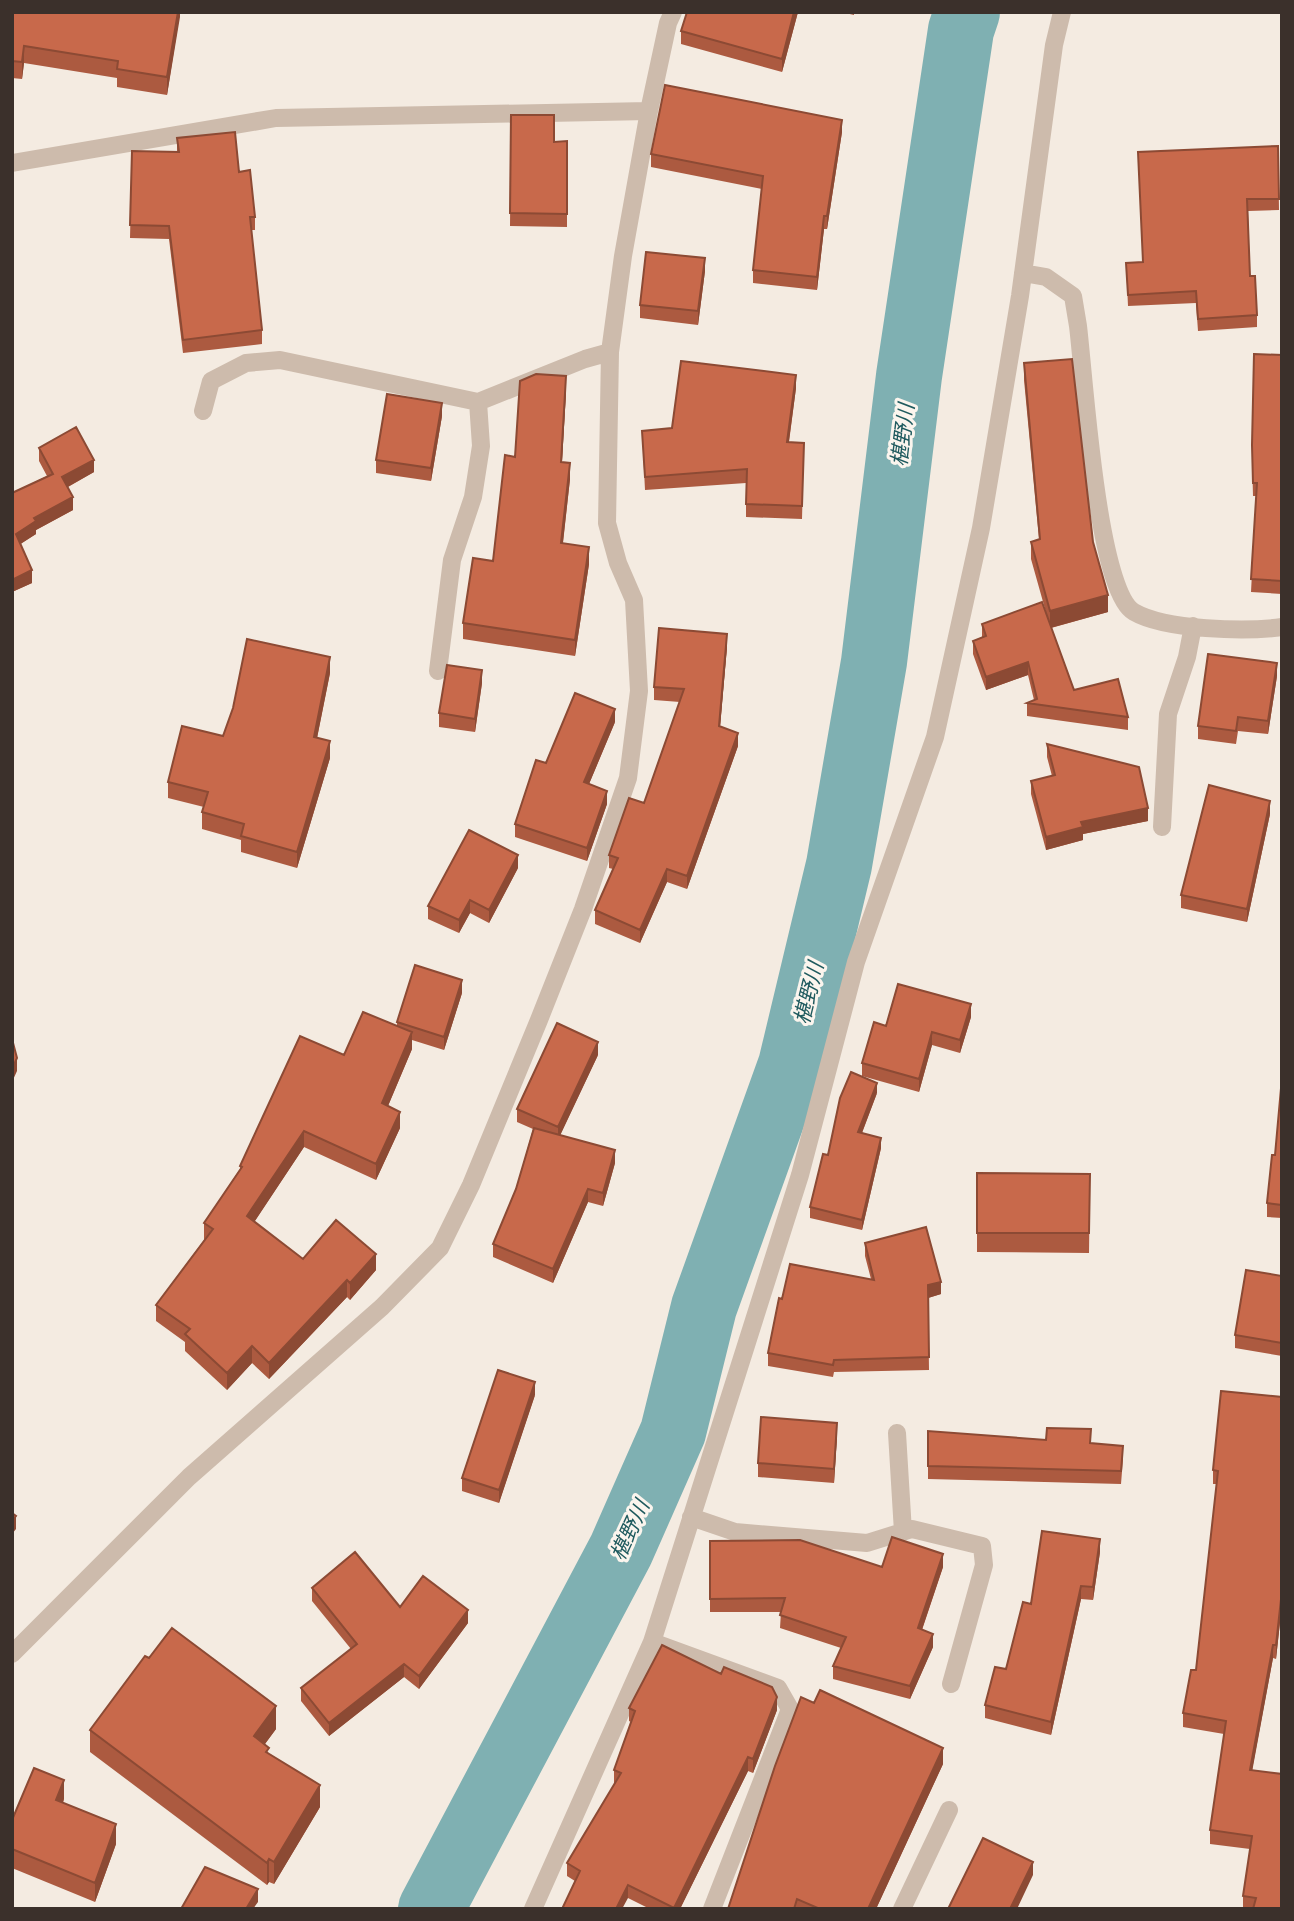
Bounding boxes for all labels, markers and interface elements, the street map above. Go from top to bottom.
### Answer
water label: 椹野川 [882,400,922,468]
water label: 椹野川 [785,957,832,1027]
water label: 椹野川 [601,1493,658,1565]

